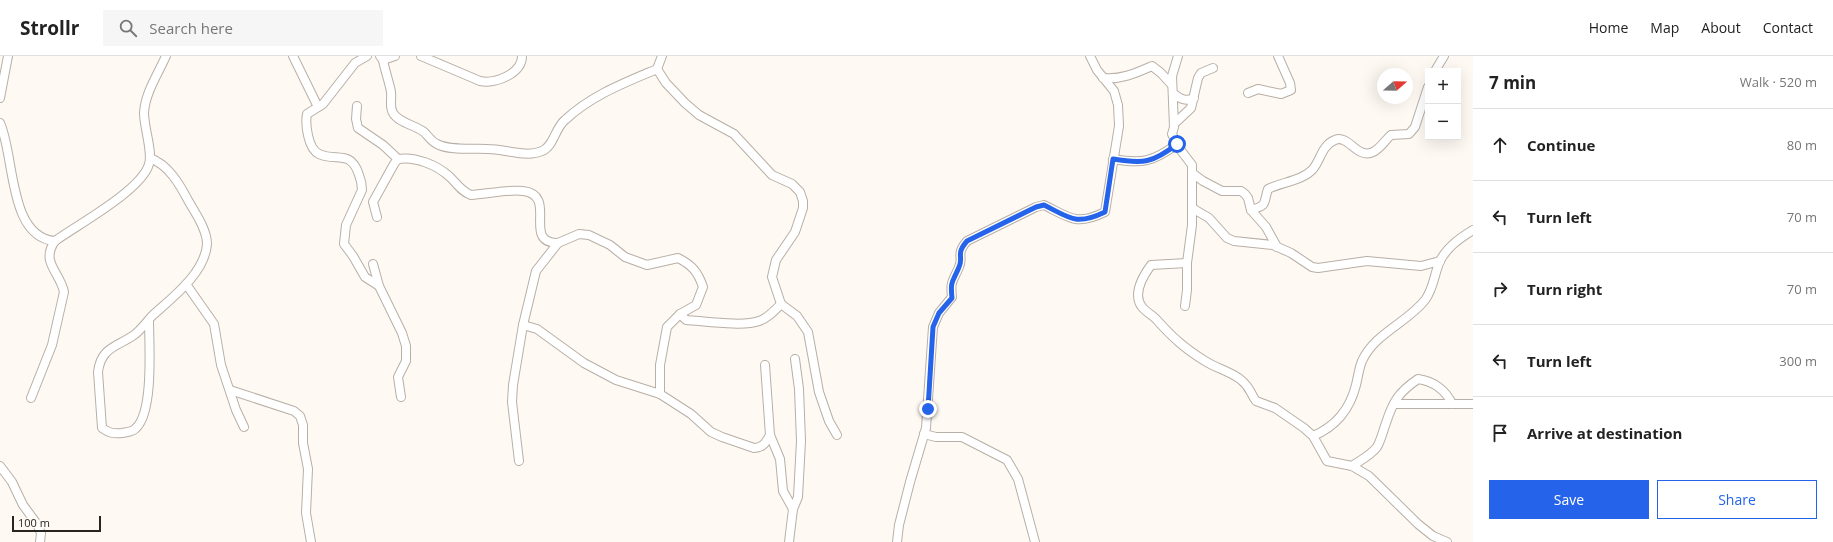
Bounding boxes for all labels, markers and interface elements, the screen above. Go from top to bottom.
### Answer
search box [103,10,383,46]
text: Strollr [20,15,79,41]
icon: search [117,17,139,39]
text: Search here [149,18,233,38]
text: Home [1589,18,1628,37]
text: Map [1650,18,1679,37]
text: About [1701,18,1741,37]
text: Contact [1763,18,1813,37]
north arrow [1377,68,1413,104]
map controls [1425,68,1461,140]
button: + [1425,68,1461,104]
text: 7 min [1489,71,1536,94]
text: Walk · 520 m [1740,73,1817,91]
button: − [1425,104,1461,140]
icon: ahead [1489,134,1511,156]
route start [1168,135,1186,153]
text: Continue [1527,135,1595,155]
text: 80 m [1787,136,1817,154]
icon: left [1489,206,1511,228]
text: Turn left [1527,207,1592,227]
text: 70 m [1787,208,1817,226]
icon: right [1489,278,1511,300]
text: Turn right [1527,279,1602,299]
text: 70 m [1787,280,1817,298]
icon: left [1489,350,1511,372]
text: Turn left [1527,351,1592,371]
text: 300 m [1779,352,1817,370]
route end [919,400,937,418]
icon: arrive [1489,422,1511,444]
text: Arrive at destination [1527,423,1682,443]
button: Save [1489,480,1649,519]
button: Share [1657,480,1817,519]
scale bar [12,514,101,533]
text: 100 m [18,515,50,530]

